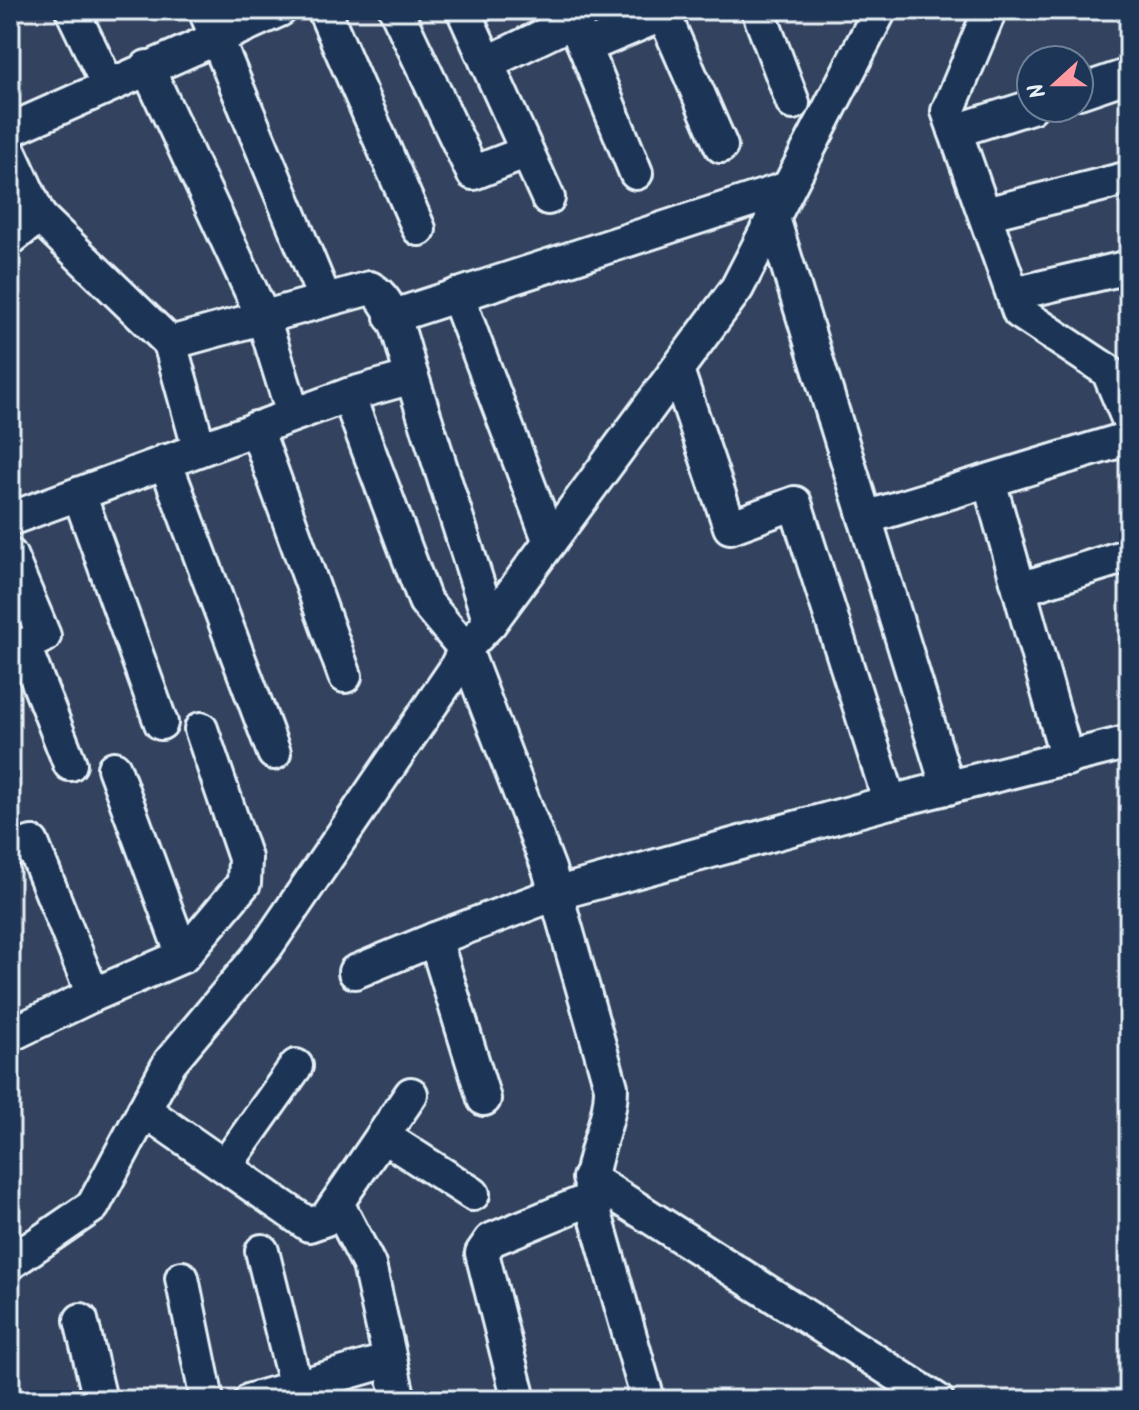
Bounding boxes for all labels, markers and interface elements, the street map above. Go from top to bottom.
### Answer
north arrow [1015,44,1095,124]
text: N [1020,77,1057,103]

